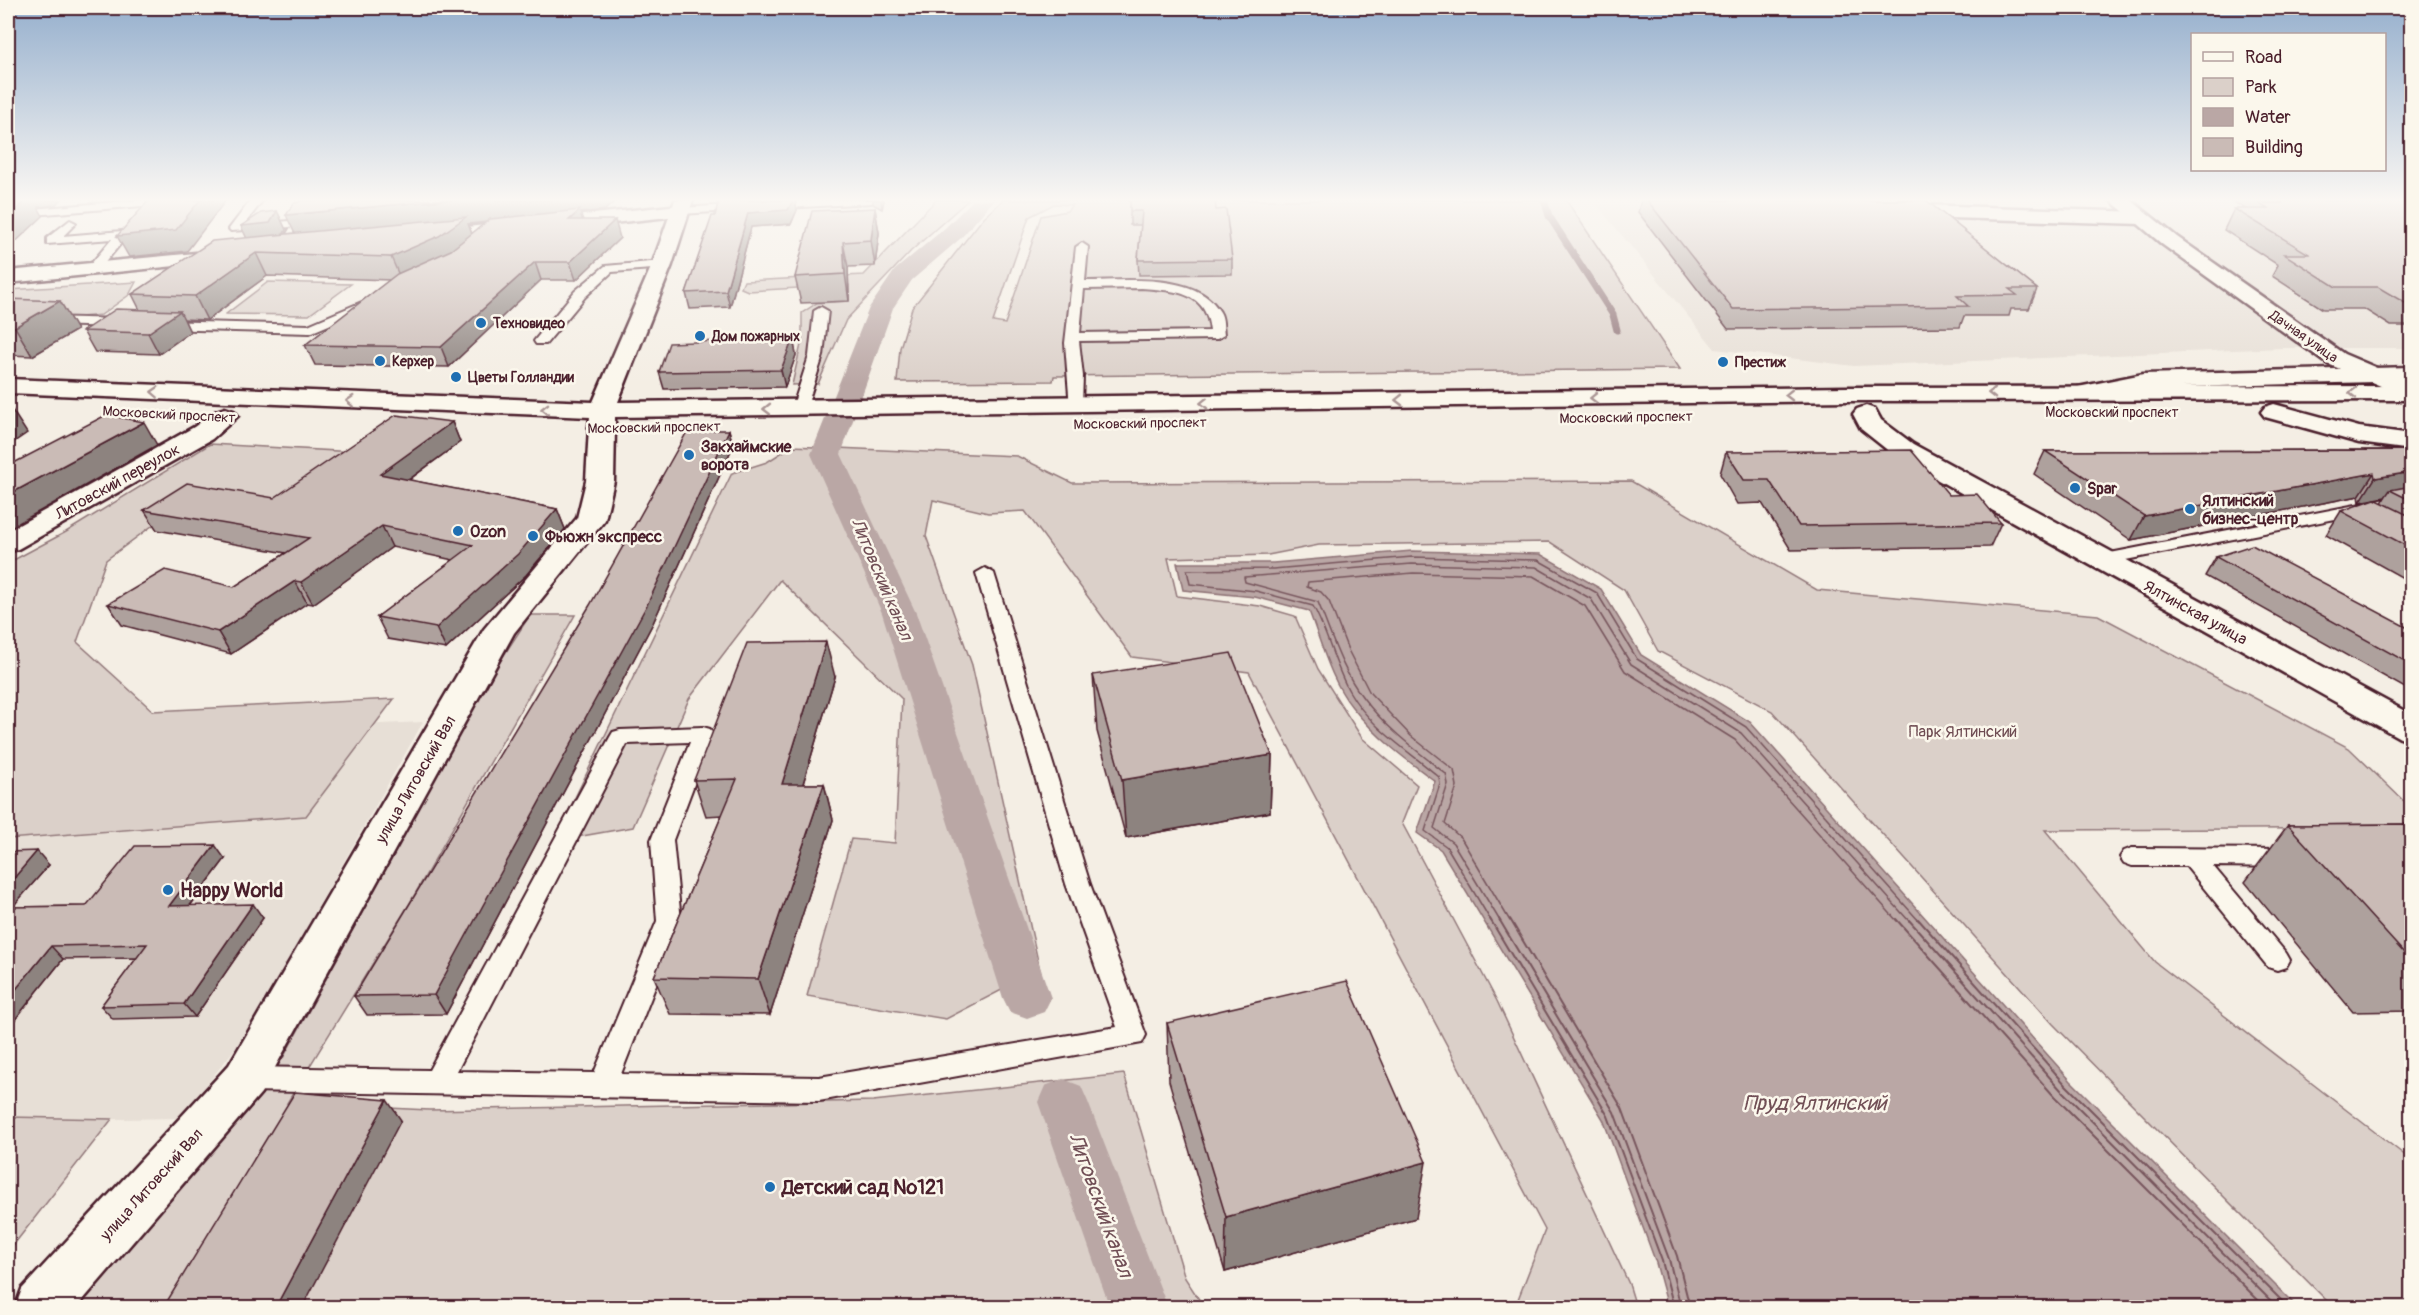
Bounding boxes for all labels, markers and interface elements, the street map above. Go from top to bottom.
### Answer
legend [2191,33,2386,171]
text: Road [2245,46,2282,69]
text: Park [2245,76,2277,99]
text: Water [2245,106,2291,129]
text: Building [2245,136,2303,159]
street label: Дачная улица [2265,306,2341,366]
place label: Техновидео [492,315,566,332]
marker: Техновидео [474,316,488,330]
place label: Дом пожарных [711,328,800,345]
marker: Дом пожарных [693,329,707,343]
place label: Керхер [392,353,434,370]
marker: Керхер [373,354,387,368]
place label: Престиж [1735,354,1787,371]
marker: Престиж [1716,355,1730,369]
place label: Цветы Голландии [468,369,575,386]
marker: Цветы Голландии [449,370,463,384]
one-way arrow [151,386,160,398]
one-way arrow [1988,387,1997,399]
one-way arrow [2349,387,2358,399]
one-way arrow [1785,389,1794,401]
one-way arrow [1590,391,1599,404]
one-way arrow [345,394,354,407]
one-way arrow [1395,394,1404,407]
one-way arrow [1200,397,1209,409]
street label: Московский проспект [102,403,236,426]
one-way arrow [540,403,549,415]
one-way arrow [763,403,772,415]
street label: Московский проспект [2045,404,2179,421]
street label: Московский проспект [1559,408,1693,427]
street label: Московский проспект [1073,414,1207,433]
street label: Московский проспект [587,418,721,437]
place label: Закхаймские ворота [701,437,792,475]
street label: Литовский переулок [51,439,183,525]
marker: Закхаймские ворота [682,448,696,462]
place label: Spar [2087,479,2117,499]
marker: Spar [2068,481,2082,495]
place label: Ялтинский бизнес-центр [2202,491,2299,529]
marker: Ялтинский бизнес-центр [2183,502,2197,516]
water label: Литовский канал [846,515,918,645]
place label: Ozon [470,522,506,542]
marker: Ozon [451,524,465,538]
place label: Фьюжн экспресс [544,527,662,547]
marker: Фьюжн экспресс [526,529,540,543]
street label: Ялтинская улица [2140,576,2251,650]
street label: улица Литовский Вал [371,712,461,848]
park label: Парк Ялтинский [1909,722,2017,742]
place label: Happy World [180,878,283,903]
marker: Happy World [161,883,175,897]
water label: Пруд Ялтинский [1743,1090,1888,1117]
street label: улица Литовский Вал [95,1124,207,1246]
water label: Литовский канал [1062,1129,1140,1283]
place label: Детский сад №121 [781,1175,944,1200]
marker: Детский сад №121 [763,1180,777,1194]

